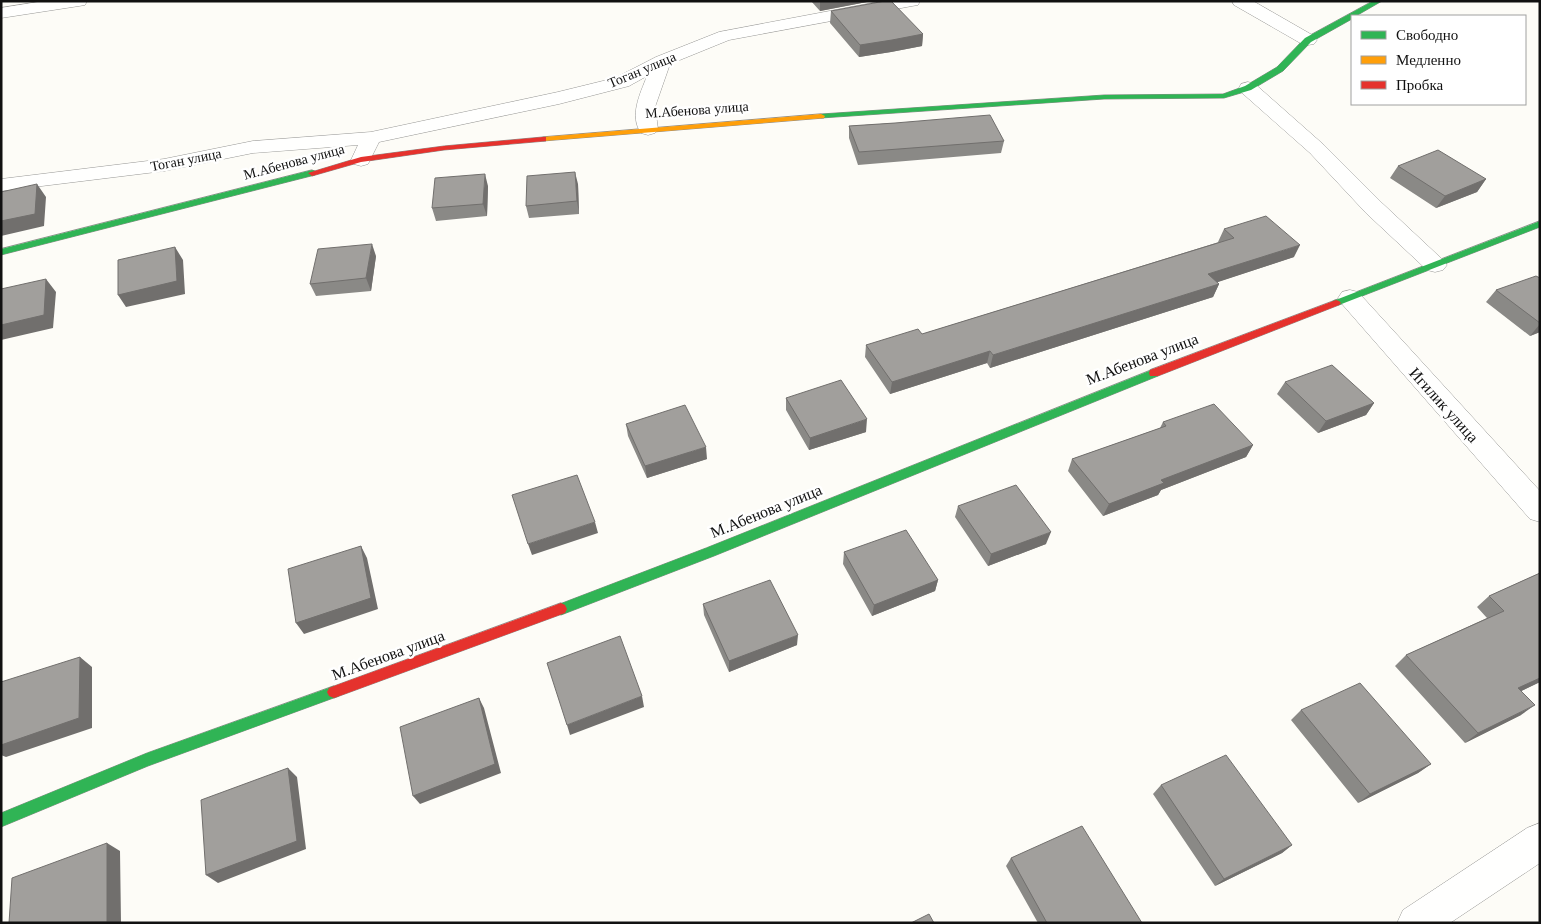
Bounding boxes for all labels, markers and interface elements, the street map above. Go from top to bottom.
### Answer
legend [1351,15,1526,105]
text: Свободно [1396,27,1458,43]
street label: Тоган улица [606,49,679,91]
text: Медленно [1396,52,1461,68]
text: Пробка [1396,77,1444,93]
street label: М.Абенова улица [645,99,750,121]
street label: М.Абенова улица [242,141,347,183]
street label: Тоган улица [149,146,224,174]
street label: М.Абенова улица [1084,330,1201,389]
street label: Игилик улица [1405,364,1482,446]
street label: М.Абенова улица [708,481,825,542]
street label: М.Абенова улица [329,627,447,684]

